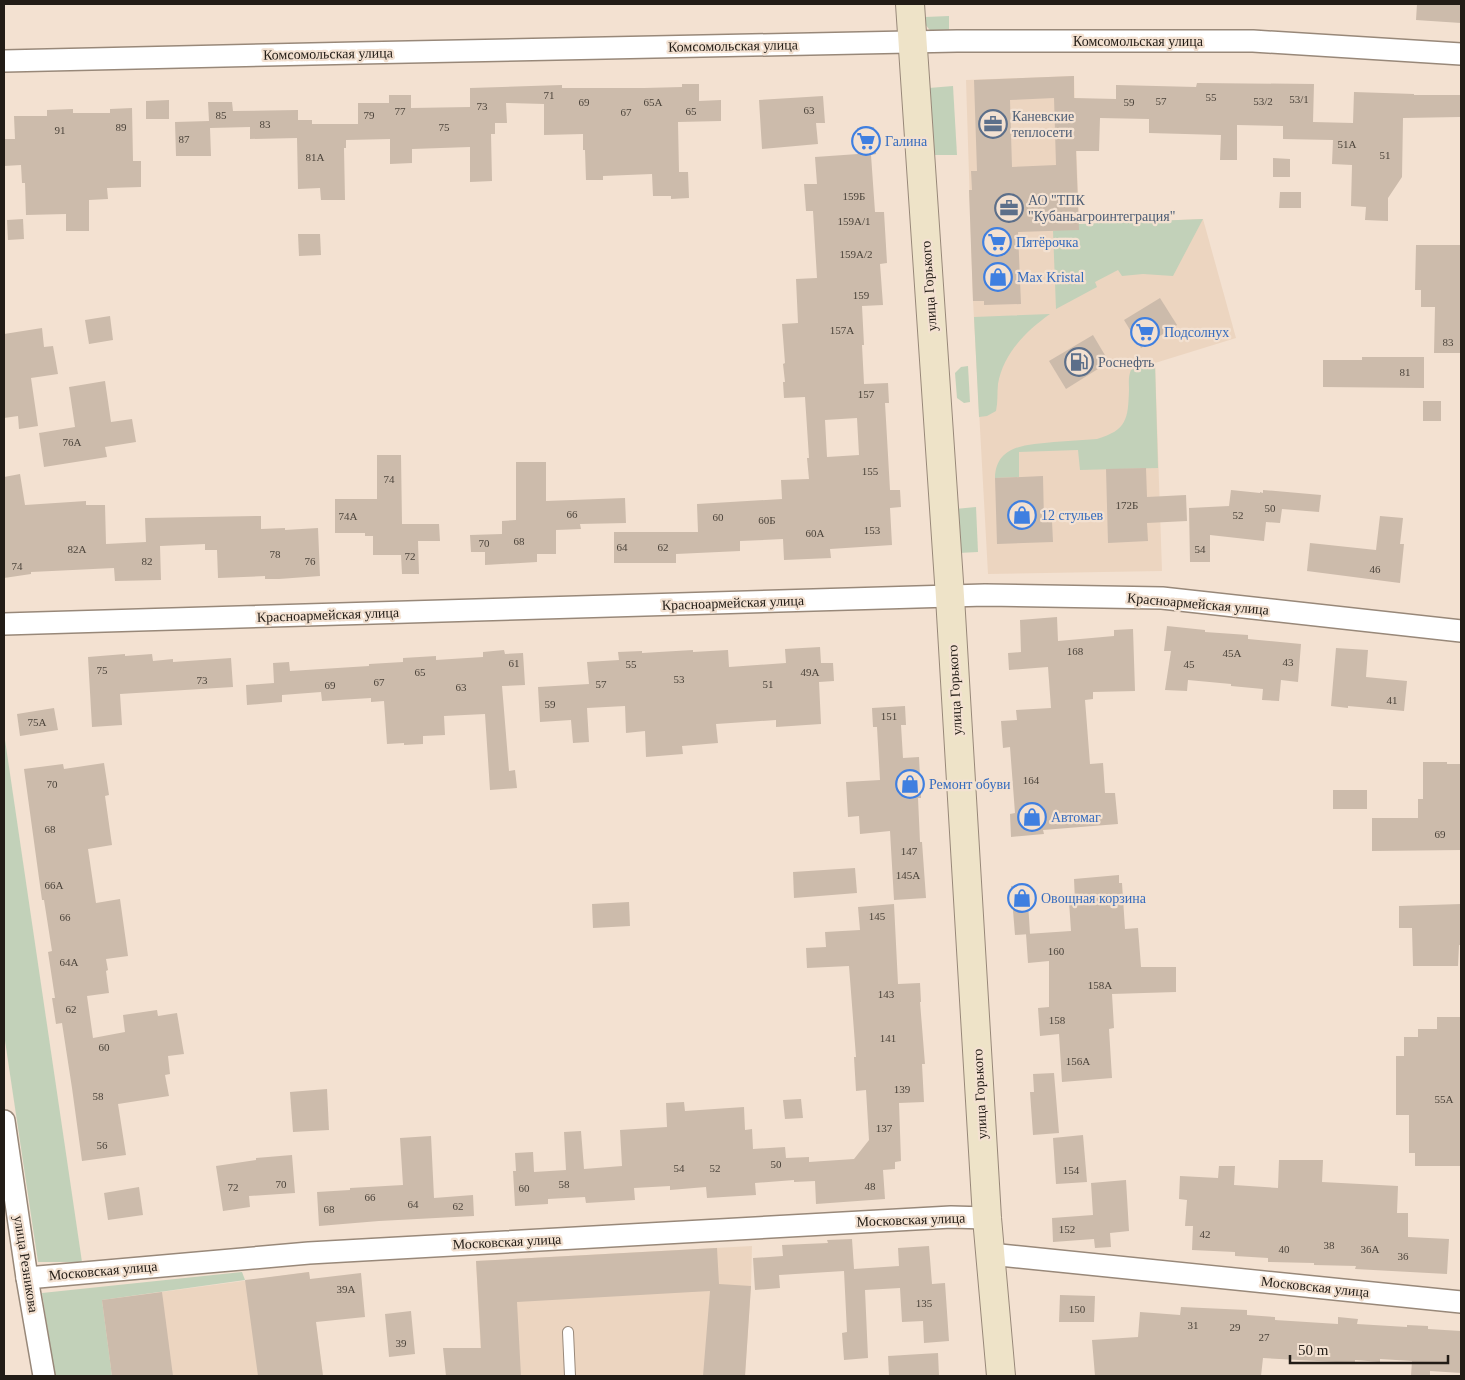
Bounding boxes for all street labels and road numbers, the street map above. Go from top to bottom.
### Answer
street label: Комсомольская улица [1073,34,1204,49]
street label: Комсомольская улица [668,37,799,55]
street label: Комсомольская улица [263,45,394,63]
street label: улица Горького [918,240,940,332]
street label: Красноармейская улица [1126,590,1270,618]
street label: Красноармейская улица [662,593,805,613]
street label: Красноармейская улица [257,605,400,625]
street label: улица Горького [945,644,965,736]
street label: улица Горького [970,1048,990,1140]
street label: Московская улица [856,1211,966,1229]
street label: улица Резникова [11,1214,41,1314]
street label: Московская улица [452,1232,563,1252]
street label: Московская улица [48,1259,159,1283]
street label: Московская улица [1260,1274,1371,1300]

